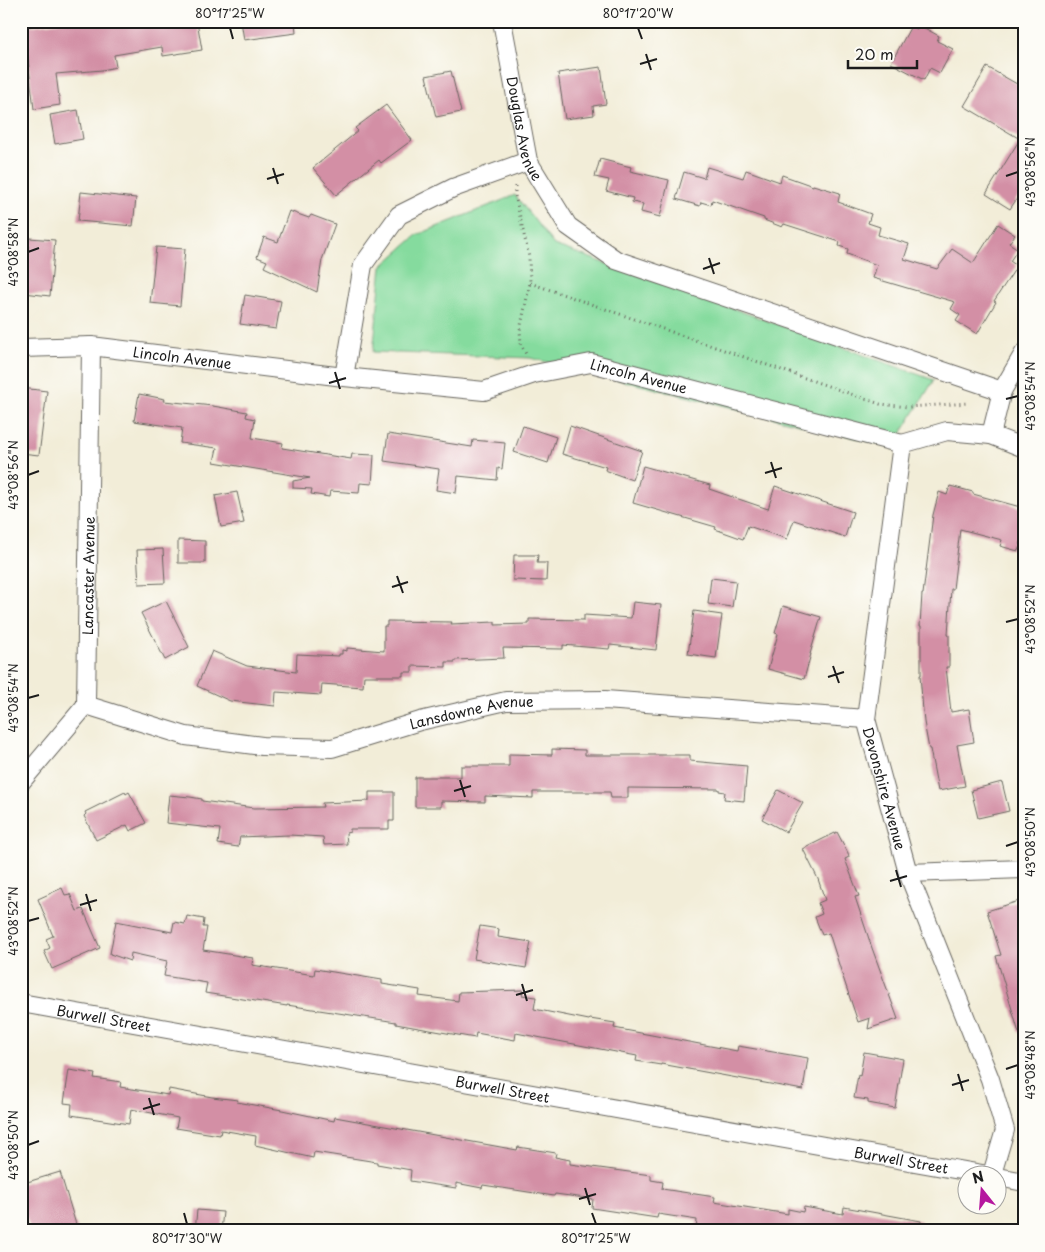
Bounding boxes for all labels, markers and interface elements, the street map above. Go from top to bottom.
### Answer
text: 80°17'25"W [195,4,265,22]
text: 80°17'20"W [603,4,674,22]
scale bar [848,38,916,70]
text: 20 m [855,42,894,65]
street label: Douglas Avenue [502,75,548,185]
text: 43°08'56"N [1021,137,1039,207]
text: 43°08'58"N [4,218,22,287]
street label: Lincoln Avenue [132,341,233,374]
street label: Lincoln Avenue [588,353,690,398]
text: 43°08'54"N [1021,361,1039,431]
text: 43°08'56"N [4,440,22,510]
street label: Lancaster Avenue [76,516,99,635]
text: 43°08'52"N [1021,584,1039,654]
text: 43°08'54"N [4,663,22,733]
street label: Lansdowne Avenue [407,690,534,734]
street label: Devonshire Avenue [858,724,912,852]
text: 43°08'50"N [1021,807,1039,877]
text: 43°08'52"N [4,886,22,956]
street label: Burwell Street [55,999,153,1036]
text: 43°08'48"N [1021,1030,1039,1100]
street label: Burwell Street [454,1070,551,1107]
text: 43°08'50"N [4,1110,22,1180]
street label: Burwell Street [852,1141,950,1178]
north arrow [958,1164,1008,1214]
text: N [970,1165,986,1189]
text: 80°17'30"W [152,1229,223,1247]
text: 80°17'25"W [561,1229,631,1247]

